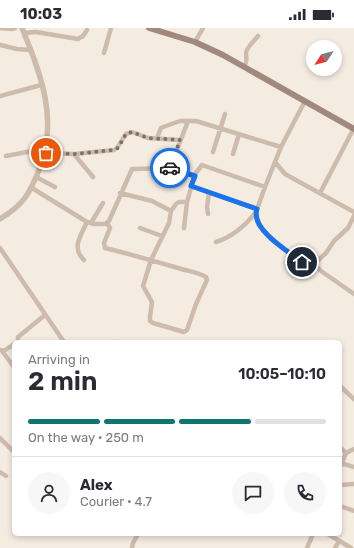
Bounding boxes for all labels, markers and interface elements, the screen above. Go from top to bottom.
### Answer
text: 10:03 [20,5,62,23]
north arrow [306,40,342,76]
map controls [306,40,342,76]
pin [29,136,63,170]
icon: bag [35,142,57,164]
courier [150,148,190,188]
icon: car [159,157,181,179]
pin [285,245,319,279]
icon: home [291,251,313,273]
text: Arriving in [28,352,90,367]
text: 10:05–10:10 [238,365,326,383]
text: 2 min [28,366,97,397]
text: On the way · 250 m [28,430,144,445]
button: person [28,472,70,514]
button: chat [232,472,274,514]
button: phone [284,472,326,514]
text: Alex [80,476,113,494]
text: Courier · 4.7 [80,494,152,509]

